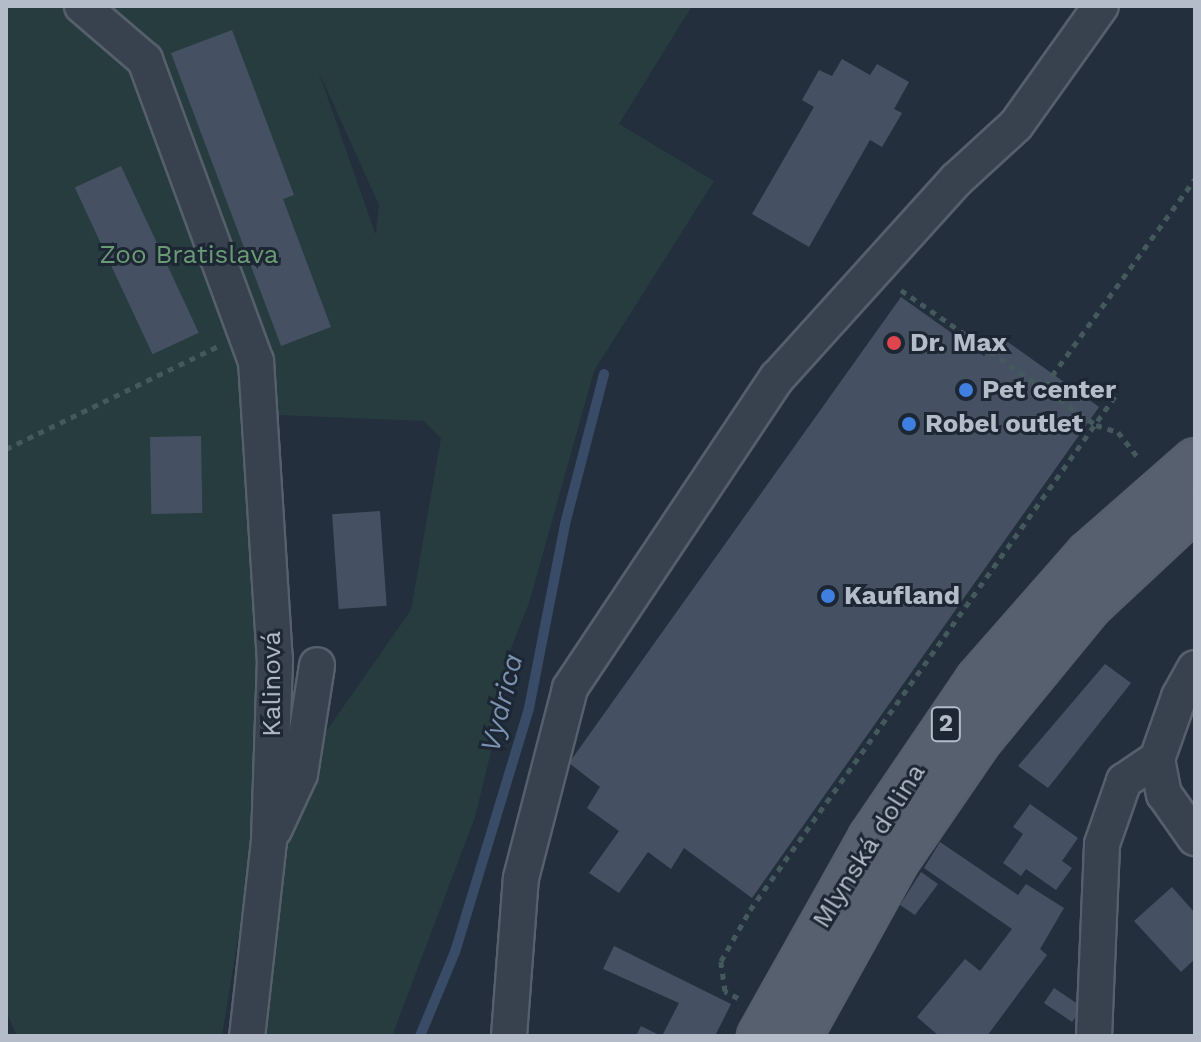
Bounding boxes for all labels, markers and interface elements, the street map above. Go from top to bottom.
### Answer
park label: Zoo Bratislava [100,239,278,271]
place label: Dr. Max [910,327,1007,359]
marker: Dr. Max [885,334,903,352]
place label: Pet center [982,374,1116,406]
marker: Pet center [957,381,975,399]
place label: Robel outlet [925,408,1083,440]
marker: Robel outlet [900,415,918,433]
place label: Kaufland [844,580,960,612]
marker: Kaufland [819,587,837,605]
street label: Kalinová [256,631,288,737]
water label: Vydrica [474,651,530,755]
road number: 2 [930,704,962,744]
street label: Mlynská dolina [806,758,932,934]

